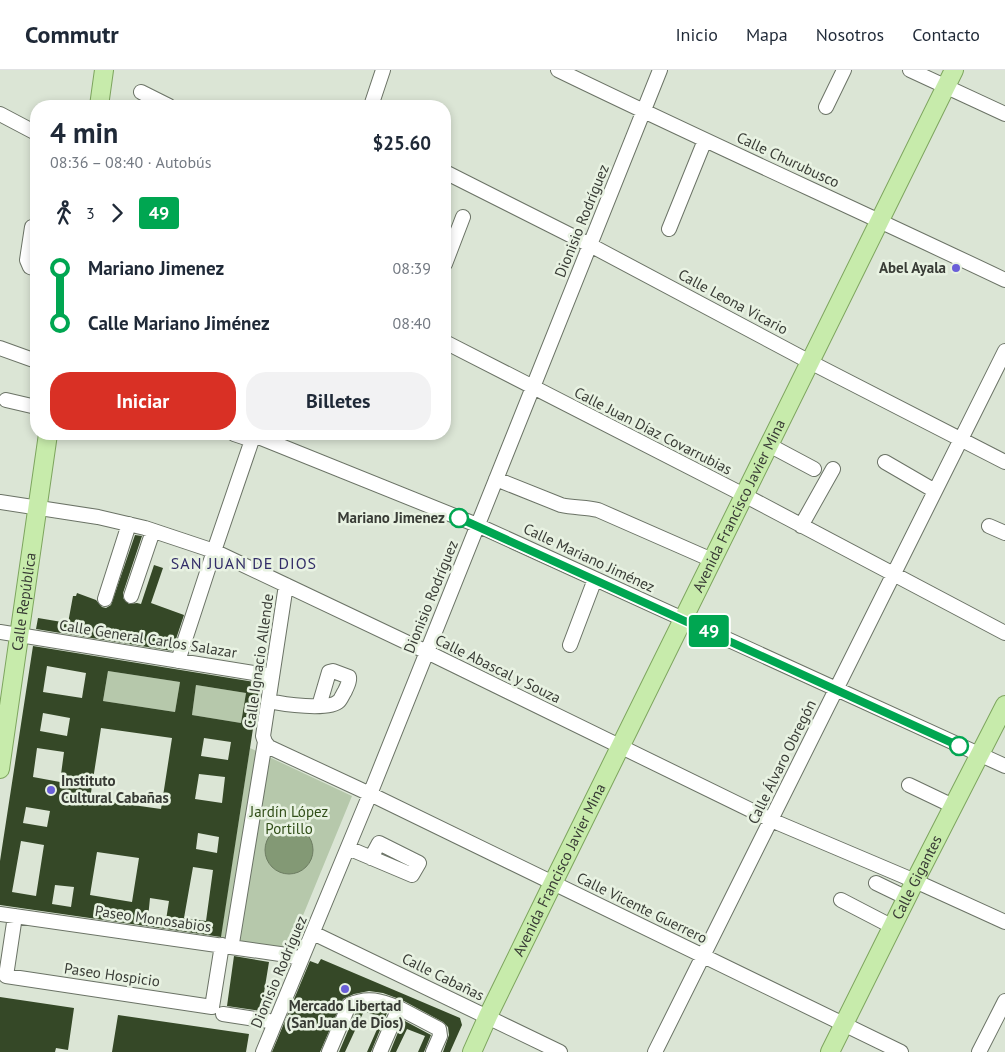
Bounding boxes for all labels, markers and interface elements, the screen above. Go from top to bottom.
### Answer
text: Commutr [25,19,119,50]
text: Inicio [675,23,718,46]
text: Mapa [746,23,788,46]
text: Nosotros [816,23,884,46]
text: Contacto [912,23,980,46]
text: 4 min [50,114,118,151]
street label: Calle Churubusco [734,127,843,192]
text: $25.60 [372,131,431,155]
text: 08:36 – 08:40 · Autobús [50,152,211,172]
street label: Dionisio Rodríguez [550,162,613,280]
icon: walk [50,199,78,227]
icon: forward [103,199,131,227]
text: 49 [149,201,169,224]
text: 3 [86,203,95,223]
text: Mariano Jimenez [88,256,224,280]
text: 08:39 [393,258,431,278]
place label: Abel Ayala [879,258,946,277]
marker: Abel Ayala [950,262,962,274]
street label: Calle Leona Vicario [675,265,791,338]
text: Calle Mariano Jiménez [88,311,270,335]
text: 08:40 [393,313,431,333]
button: Iniciar [50,372,236,430]
button: Billetes [246,372,431,430]
street label: Calle Juan Díaz Covarrubias [571,382,735,479]
street label: Avenida Francisco Javier Mina [688,416,789,595]
place label: Mariano Jimenez [337,508,445,527]
marker: Mariano Jimenez [449,508,469,528]
street label: Calle Mariano Jiménez [520,519,658,596]
street label: Dionisio Rodríguez [399,538,462,656]
street label: Calle República [7,551,40,652]
district label: SAN JUAN DE DIOS [171,553,317,573]
street label: Calle Ignacio Allende [240,592,277,729]
street label: Calle General Carlos Salazar [58,615,238,662]
line badge: 49 [686,615,732,647]
text: 49 [699,619,719,642]
street label: Calle Abascal y Souza [432,630,564,707]
street label: Calle Álvaro Obregón [743,697,820,827]
unlabelled marker [949,736,969,756]
place label: Instituto Cultural Cabañas [61,771,169,807]
street label: Avenida Francisco Javier Mina [509,780,610,959]
marker: Instituto Cultural Cabañas [45,784,57,796]
park label: Jardín López Portillo [249,802,328,838]
street label: Calle Gigantes [887,832,946,923]
street label: Calle Vicente Guerrero [574,868,711,947]
street label: Paseo Monosabios [94,901,213,936]
street label: Dionisio Rodríguez [246,913,311,1031]
street label: Calle Cabañas [399,948,488,1005]
street label: Paseo Hospicio [63,958,161,991]
marker: Mercado Libertad (San Juan de Dios) [339,983,351,995]
place label: Mercado Libertad (San Juan de Dios) [286,996,404,1032]

